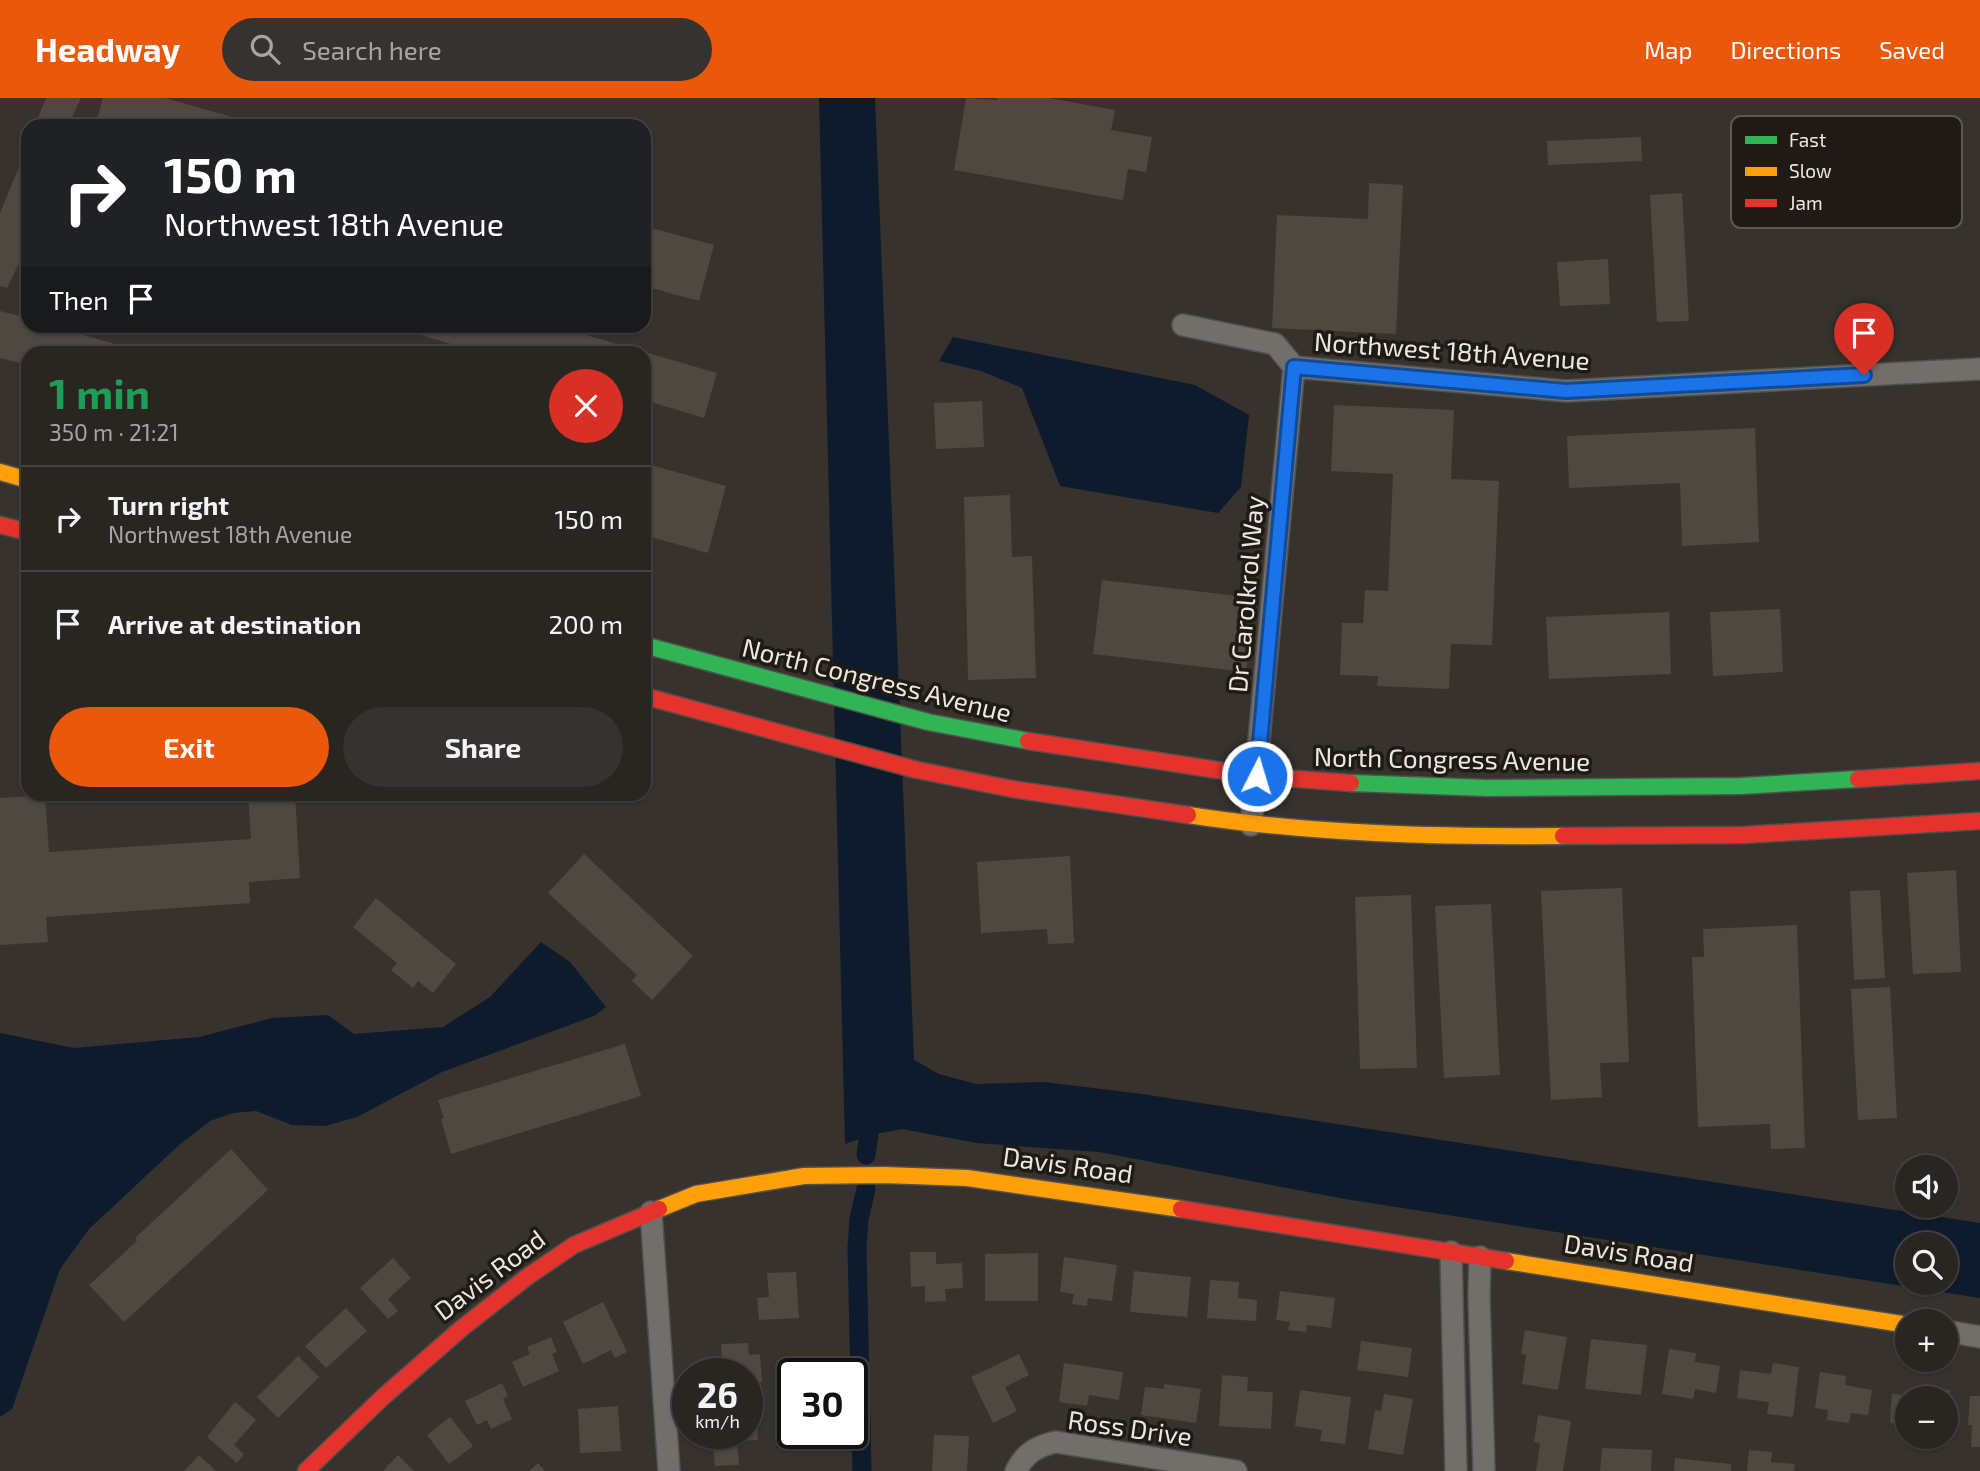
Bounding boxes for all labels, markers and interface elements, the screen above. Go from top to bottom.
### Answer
search box [222,18,712,81]
text: Headway [35,29,180,69]
icon: search [246,30,284,68]
text: Search here [302,34,442,65]
text: Map [1644,35,1692,64]
text: Directions [1730,35,1841,64]
text: Saved [1879,35,1945,64]
legend [1731,116,1962,228]
text: Fast [1789,128,1826,151]
text: 150 m [164,144,297,203]
icon: right [49,147,140,238]
text: Slow [1789,159,1832,182]
text: Jam [1789,191,1823,214]
text: Northwest 18th Avenue [164,204,504,242]
icon: arrive [122,280,160,318]
text: Then [49,284,108,315]
pin [1834,303,1894,375]
icon: arrive [1845,314,1883,352]
street label: Northwest 18th Avenue [1313,325,1591,375]
text: 1 min [49,367,150,417]
button: close [549,369,623,443]
text: 350 m · 21:21 [49,418,179,446]
text: Turn right [108,489,229,520]
street label: Dr Carolkrol Way [1221,494,1269,694]
icon: right [49,500,87,538]
text: 150 m [554,503,623,534]
text: Northwest 18th Avenue [108,520,352,548]
icon: arrive [49,605,87,643]
text: Arrive at destination [108,608,361,639]
text: 200 m [548,608,623,639]
street label: North Congress Avenue [739,631,1015,727]
button: Exit [49,707,329,787]
button: Share [343,707,623,787]
position arrow [1220,739,1294,813]
street label: North Congress Avenue [1314,740,1590,776]
street label: Davis Road [1001,1140,1135,1188]
map controls [1895,1155,1958,1449]
button: sound [1895,1155,1958,1218]
street label: Davis Road [427,1222,551,1326]
street label: Davis Road [1562,1226,1696,1278]
button: search [1895,1232,1958,1295]
button: + [1895,1309,1958,1372]
speed limit sign: 30 [777,1358,868,1449]
text: 26 [697,1373,738,1415]
button: − [1895,1386,1958,1449]
street label: Ross Drive [1066,1403,1194,1451]
text: km/h [695,1410,740,1432]

